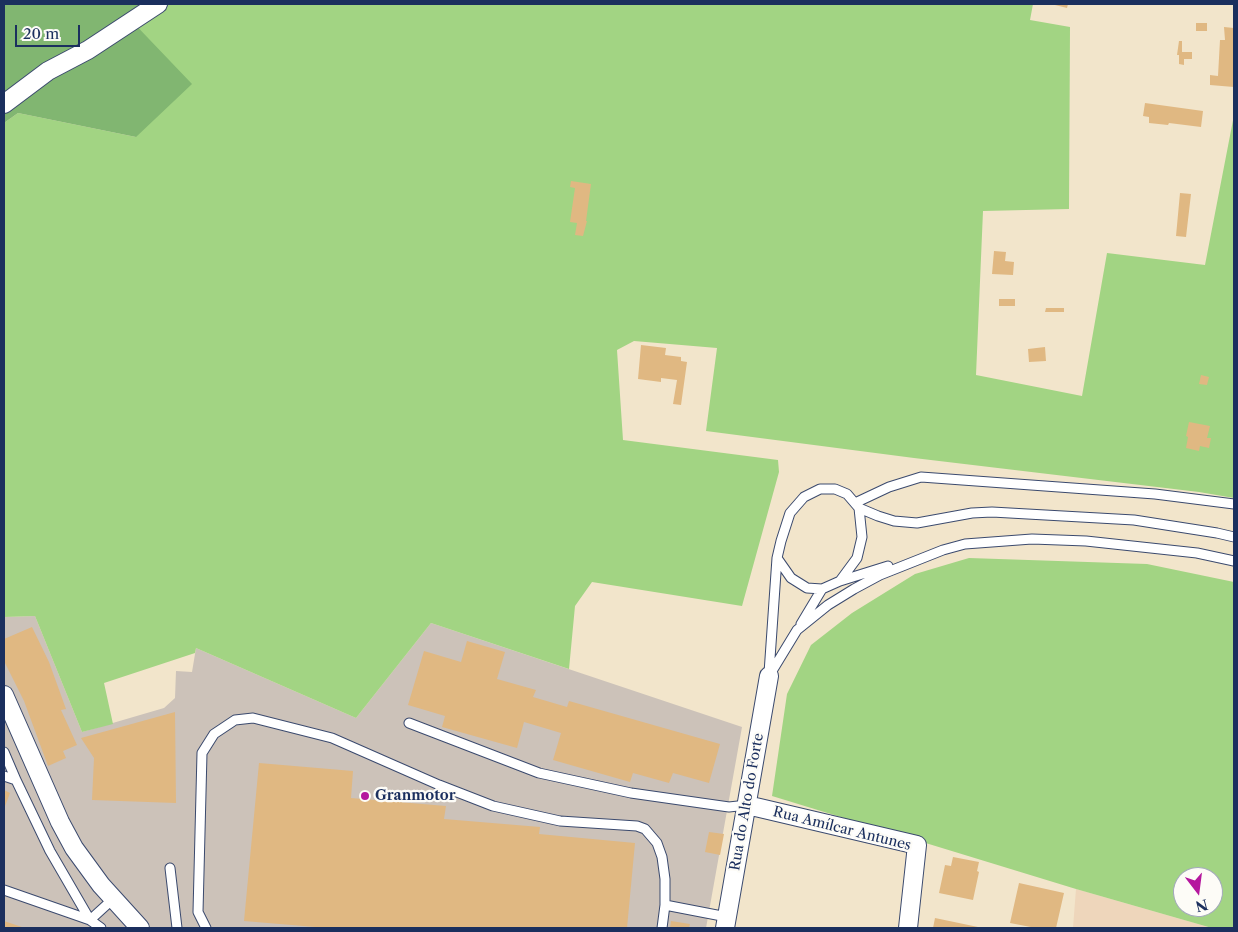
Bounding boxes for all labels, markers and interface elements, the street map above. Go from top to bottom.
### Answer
scale bar [18,15,82,47]
text: 20 m [23,24,59,43]
street label: Rua do Alto do Forte [727,732,767,872]
place label: Granmotor [375,788,455,804]
marker: Granmotor [359,790,371,802]
street label: Rua Amílcar Antunes [771,804,913,854]
north arrow [1173,867,1223,917]
text: N [1193,895,1210,916]

